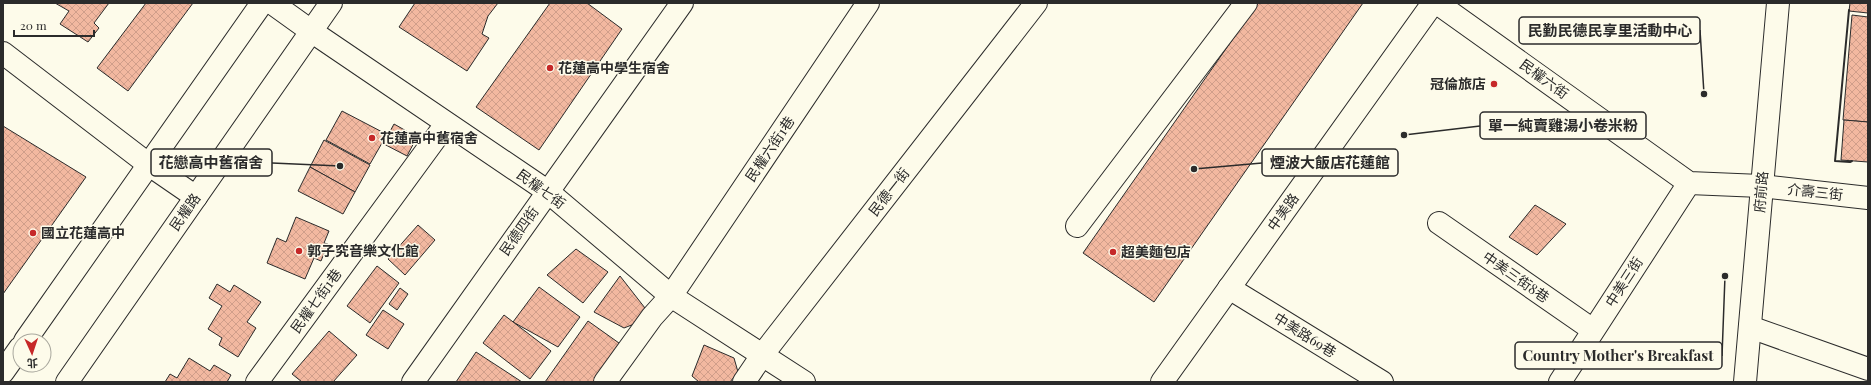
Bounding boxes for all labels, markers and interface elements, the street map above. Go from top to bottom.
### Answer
scale bar [14,12,94,38]
text: 20 m [20,17,47,33]
callout: 民勤民德民享里活動中心 [1519,17,1700,44]
text: 民勤民德民享里活動中心 [1527,20,1693,40]
street label: 民權六街 [1516,54,1573,103]
place label: 花蓮高中學生宿舍 [558,58,670,77]
marker: 花蓮高中學生宿舍 [545,63,555,73]
place label: 冠倫旅店 [1430,74,1486,93]
marker: 冠倫旅店 [1489,79,1499,89]
street label: 民權六街1巷 [741,112,798,185]
callout: 單一純賣雞湯小卷米粉 [1480,112,1646,139]
text: 單一純賣雞湯小卷米粉 [1488,115,1638,135]
place label: 花蓮高中舊宿舍 [380,128,478,147]
marker: 花蓮高中舊宿舍 [367,133,377,143]
callout: 花戀高中舊宿舍 [151,149,272,176]
callout: 煙波大飯店花蓮館 [1262,149,1398,176]
text: 花戀高中舊宿舍 [158,152,264,172]
text: 煙波大飯店花蓮館 [1270,152,1390,172]
street label: 民權七街 [513,164,570,213]
street label: 民德一街 [864,164,913,220]
street label: 府前路 [1749,170,1772,214]
street label: 介壽三街 [1786,179,1844,204]
street label: 民權路 [165,189,204,234]
street label: 中美路 [1263,189,1303,234]
street label: 民德四街 [495,202,542,259]
place label: 國立花蓮高中 [41,223,125,242]
marker: 國立花蓮高中 [28,228,38,238]
place label: 郭子究音樂文化館 [307,241,419,260]
place label: 超美麵包店 [1121,242,1191,261]
marker: 郭子究音樂文化館 [294,246,304,256]
marker: 超美麵包店 [1108,247,1118,257]
street label: 中美三街8巷 [1479,247,1553,307]
street label: 中美三街 [1600,253,1647,310]
street label: 民權七街1巷 [286,265,345,337]
street label: 中美路69巷 [1270,308,1340,361]
north arrow [12,333,52,373]
callout: Country Mother's Breakfast [1515,342,1722,369]
text: Country Mother's Breakfast [1522,345,1714,365]
text: 北 [27,356,38,371]

